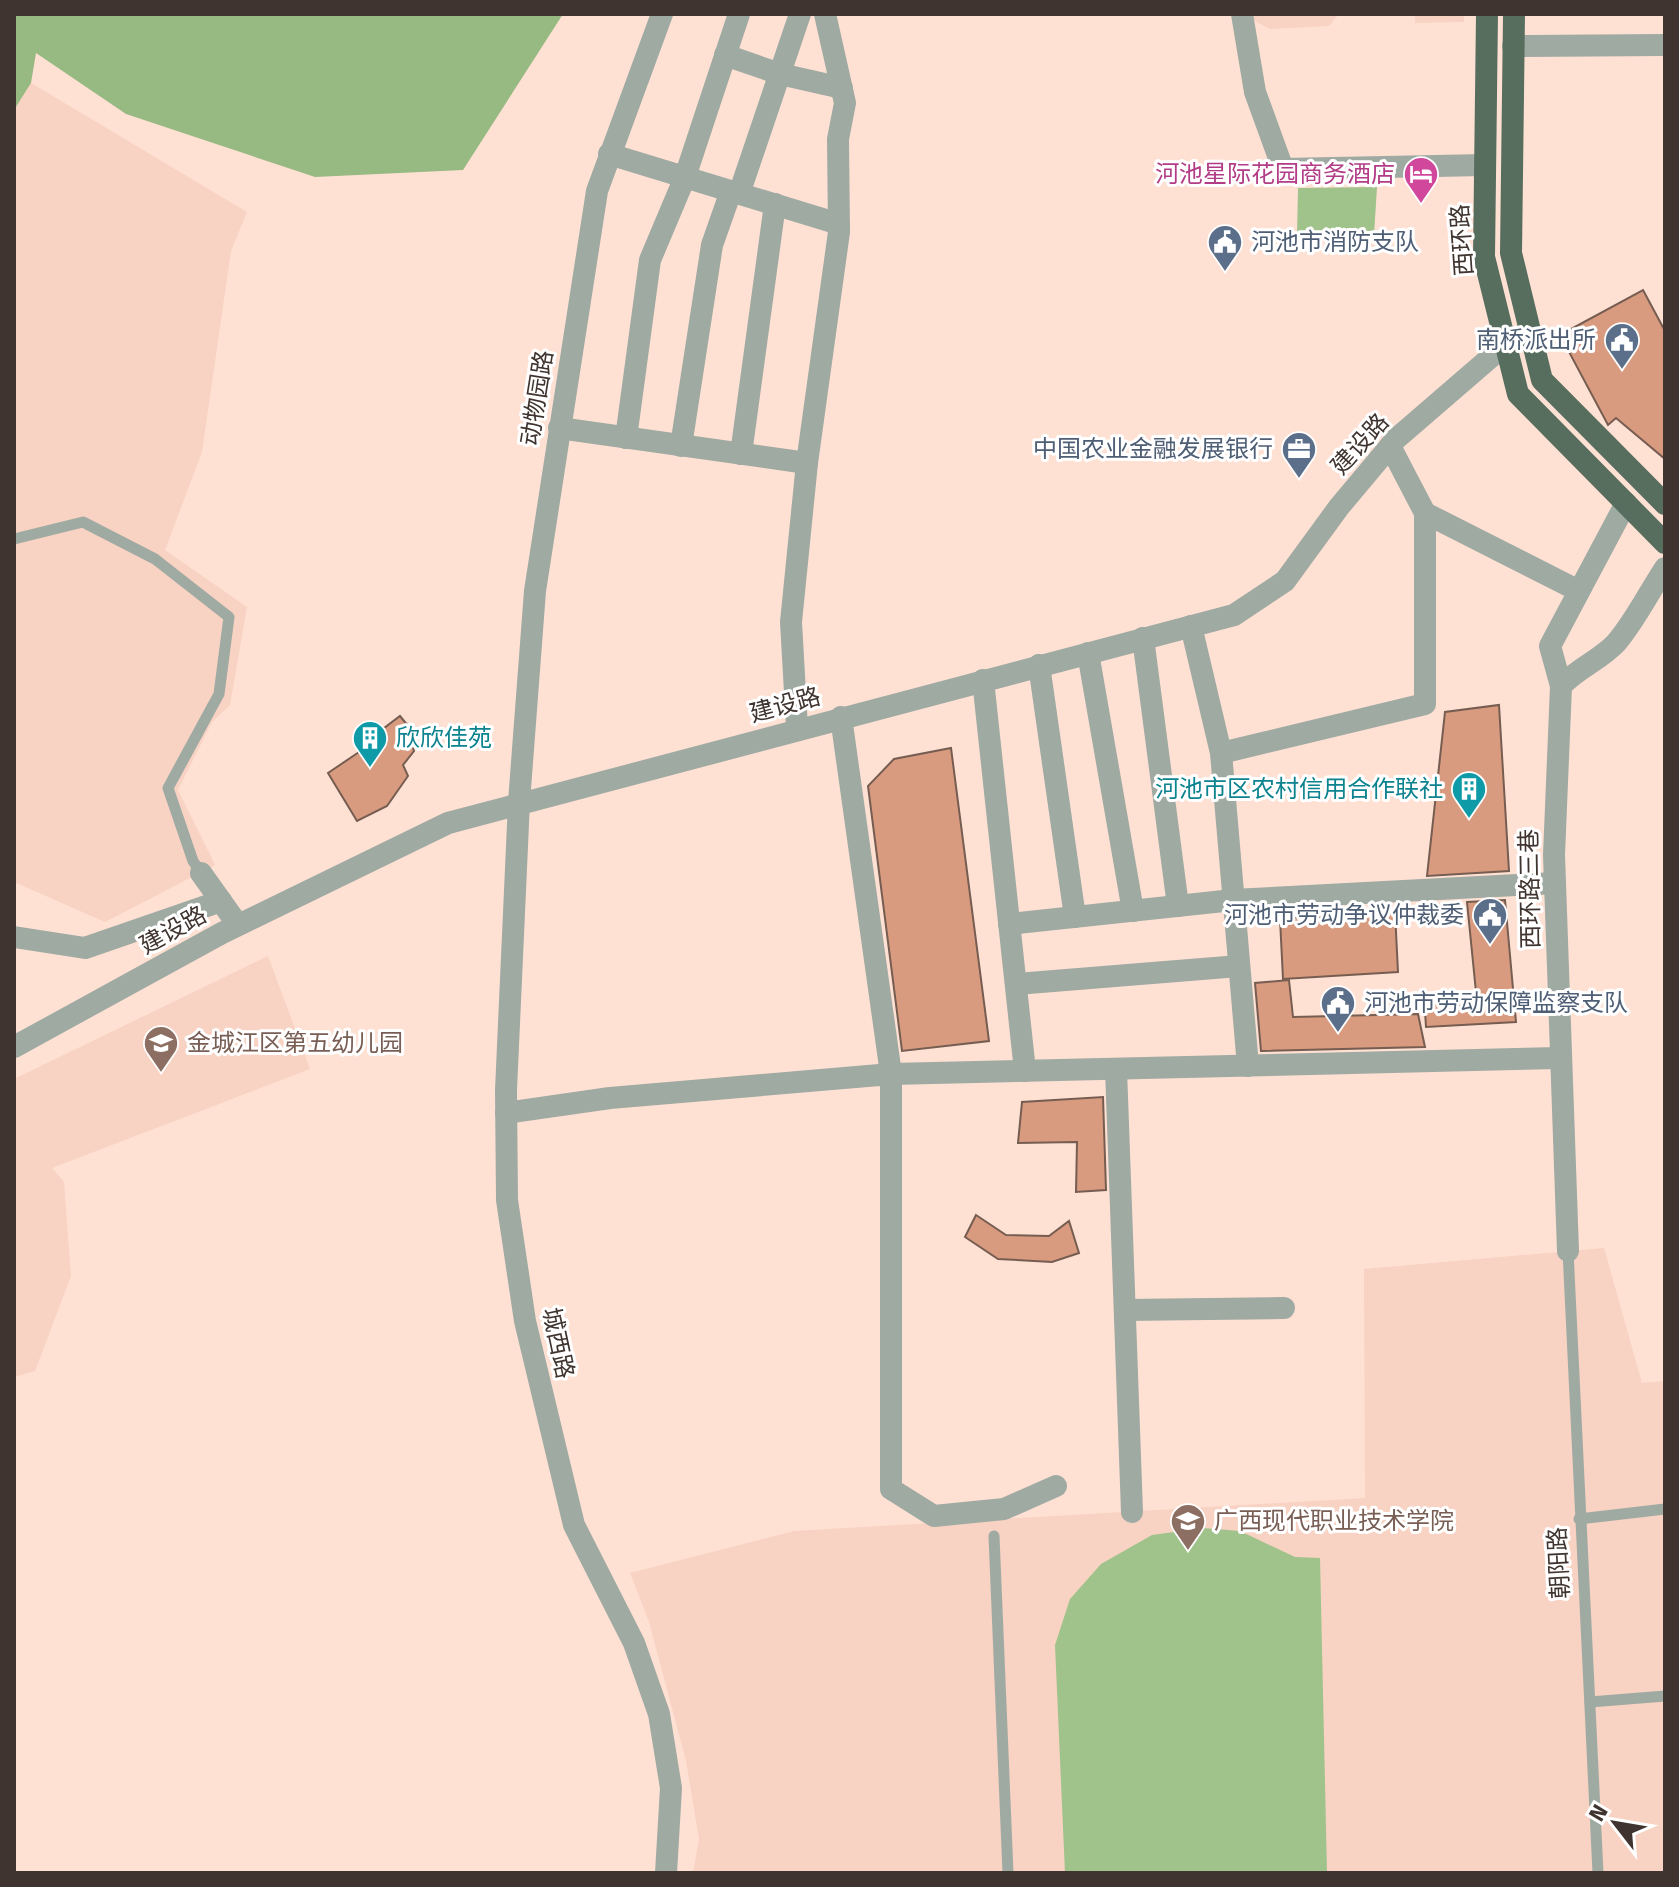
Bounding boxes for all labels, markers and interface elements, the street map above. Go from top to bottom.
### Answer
hotel icon: 河池星际花园商务酒店 [1402,155,1440,205]
place label: 河池星际花园商务酒店 [1155,160,1395,188]
street label: 西环路 [1446,203,1478,277]
public building icon: 河池市消防支队 [1206,223,1244,273]
place label: 河池市消防支队 [1251,228,1419,256]
public building icon: 南桥派出所 [1603,321,1641,371]
place label: 南桥派出所 [1476,326,1596,354]
street label: 动物园路 [516,348,558,448]
street label: 建设路 [1326,408,1394,480]
office icon: 中国农业金融发展银行 [1280,430,1318,480]
place label: 中国农业金融发展银行 [1033,435,1273,463]
street label: 建设路 [747,682,823,728]
building icon: 欣欣佳苑 [351,719,389,769]
place label: 欣欣佳苑 [396,724,492,752]
building icon: 河池市区农村信用合作联社 [1450,770,1488,820]
place label: 河池市区农村信用合作联社 [1155,775,1443,803]
street label: 西环路三巷 [1515,829,1545,949]
public building icon: 河池市劳动争议仲裁委 [1471,896,1509,946]
street label: 建设路 [135,900,211,960]
place label: 河池市劳动争议仲裁委 [1224,901,1464,929]
public building icon: 河池市劳动保障监察支队 [1319,984,1357,1034]
place label: 河池市劳动保障监察支队 [1364,989,1628,1017]
school or university icon: 金城江区第五幼儿园 [142,1024,180,1074]
place label: 金城江区第五幼儿园 [187,1029,403,1057]
street label: 城西路 [537,1305,579,1381]
school or university icon: 广西现代职业技术学院 [1169,1502,1207,1552]
place label: 广西现代职业技术学院 [1214,1507,1454,1535]
street label: 朝阳路 [1543,1526,1575,1600]
north arrow [1575,1783,1655,1863]
text: N [1583,1800,1614,1826]

